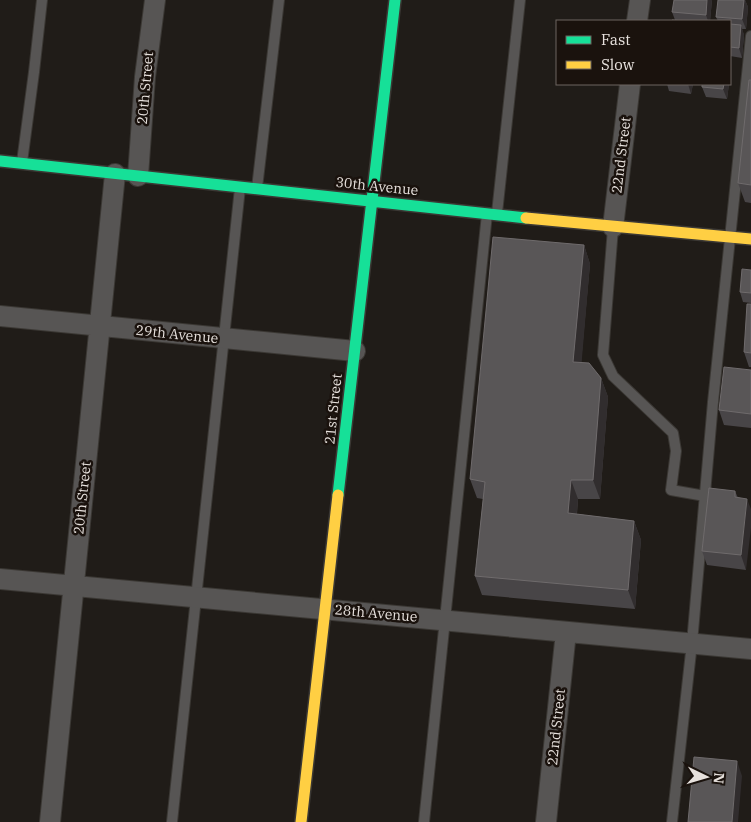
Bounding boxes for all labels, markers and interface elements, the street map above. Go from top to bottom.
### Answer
legend [556,20,731,85]
text: Fast [601,30,631,49]
street label: 20th Street [133,51,157,125]
text: Slow [601,55,635,74]
street label: 22nd Street [607,116,635,194]
street label: 30th Avenue [335,173,419,199]
street label: 29th Avenue [135,321,219,347]
street label: 21st Street [320,373,346,445]
street label: 20th Street [69,461,95,535]
street label: 28th Avenue [334,600,418,626]
street label: 22nd Street [543,688,569,766]
north arrow [681,752,731,802]
text: N [710,772,728,784]

